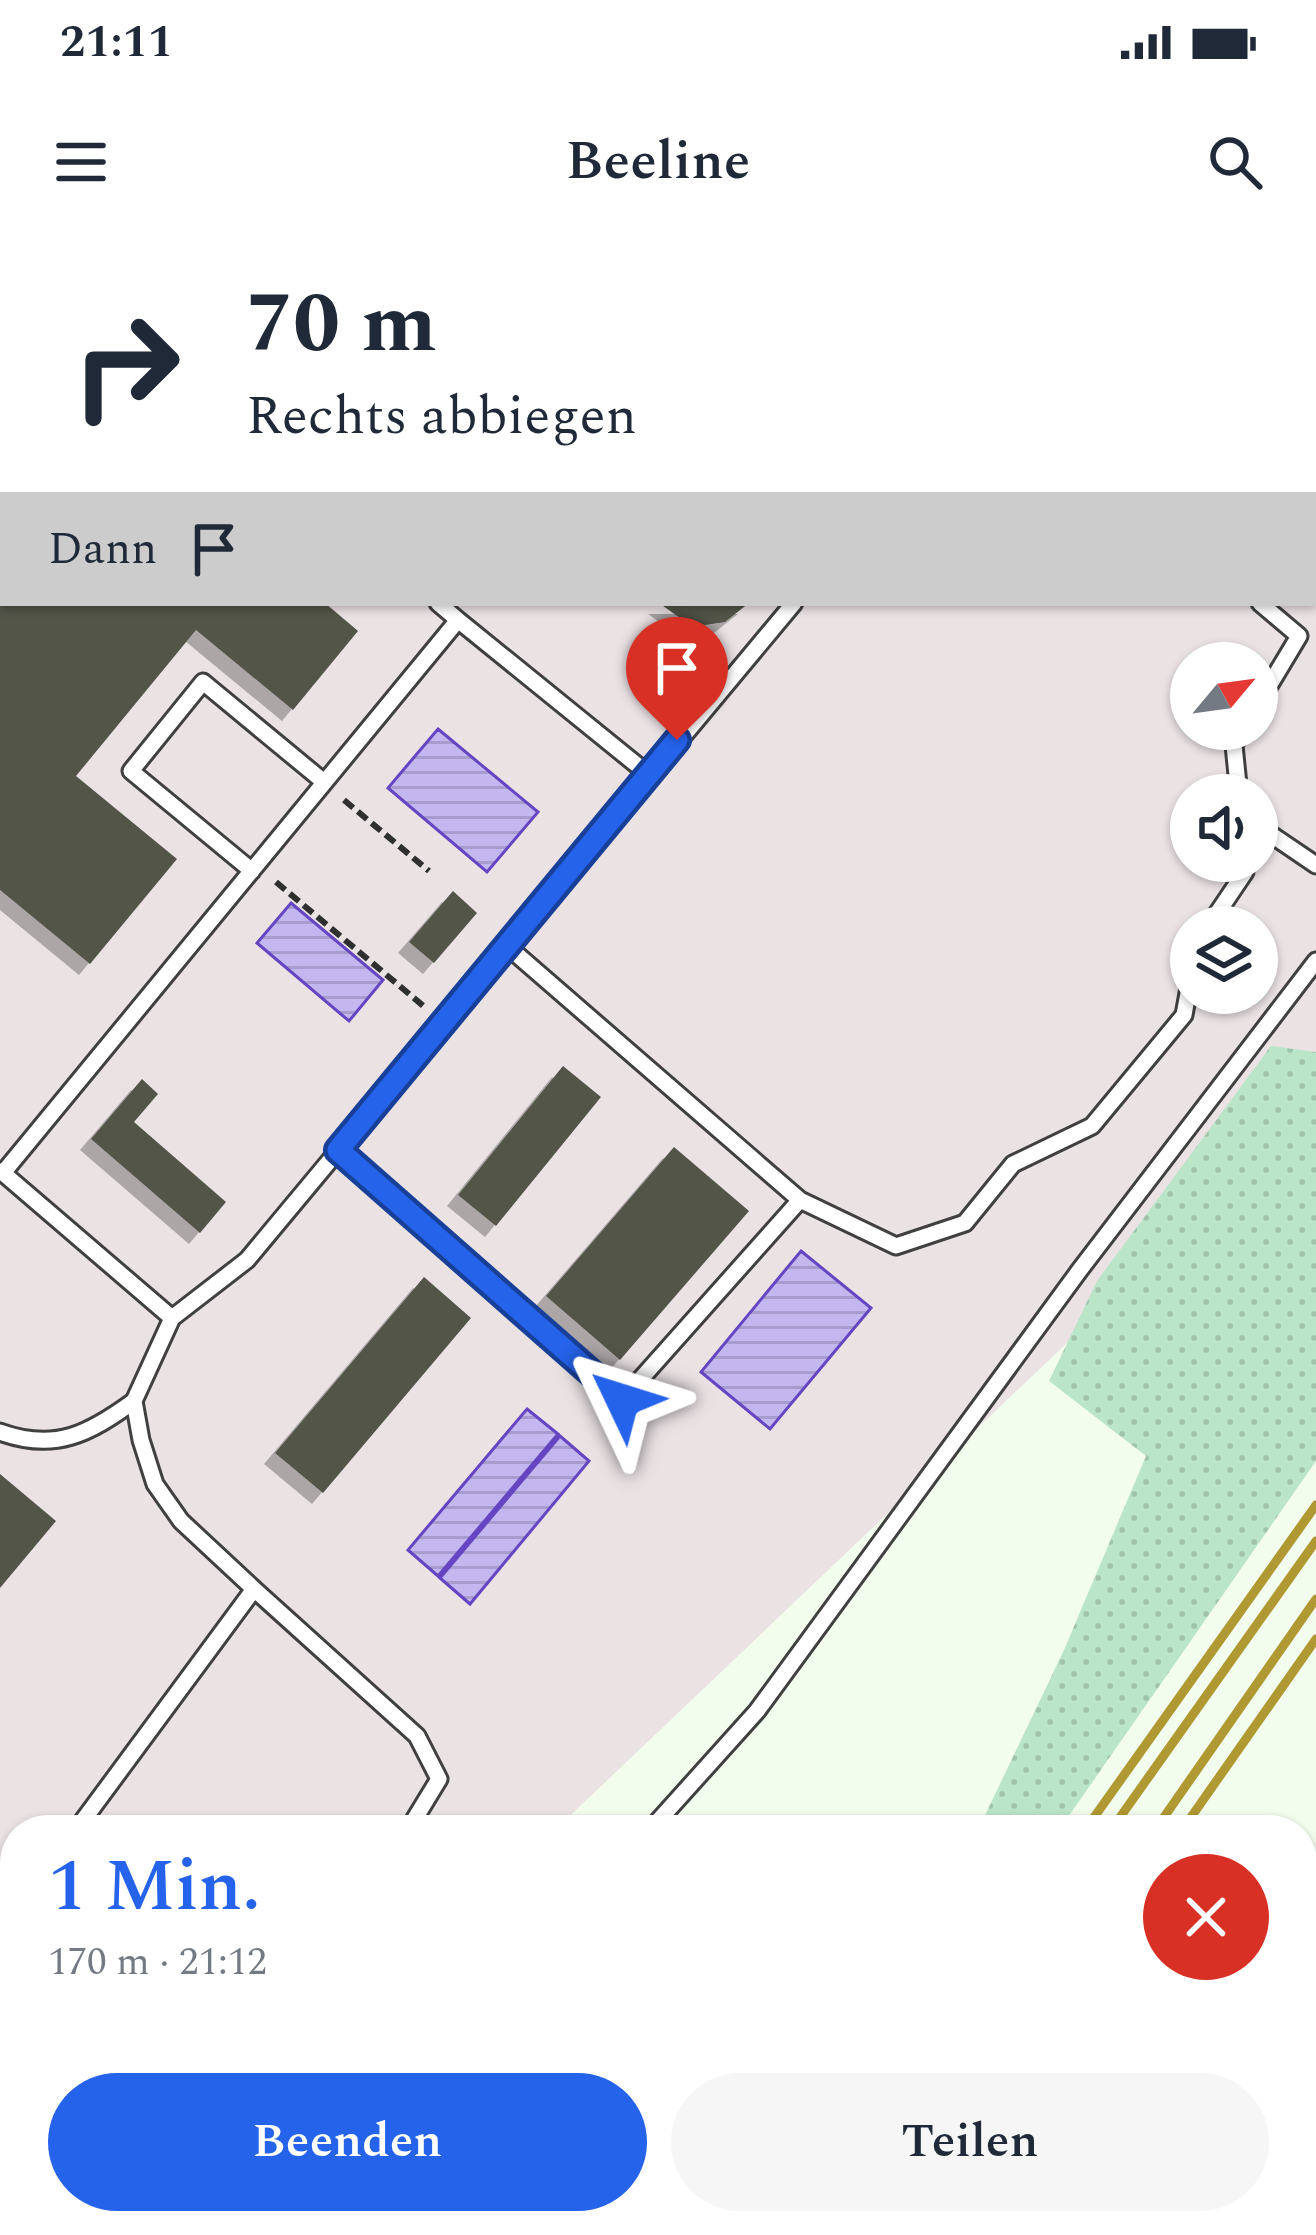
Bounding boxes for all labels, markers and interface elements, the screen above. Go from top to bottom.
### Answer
text: 21:11 [60,8,173,77]
text: Beeline [566,121,750,203]
icon: menu [48,129,114,195]
icon: search [1202,129,1268,195]
text: 70 m [246,261,437,389]
icon: right [48,288,204,444]
text: Rechts abbiegen [246,376,637,458]
text: Dann [48,515,157,584]
icon: arrive [181,516,247,582]
pin [626,617,728,740]
icon: arrive [644,635,710,701]
north arrow [1170,642,1278,750]
map controls [1170,642,1278,1014]
button: sound [1170,774,1278,882]
button: layers [1170,906,1278,1014]
position arrow [559,1337,685,1463]
text: 1 Min. [48,1833,261,1942]
button: close [1143,1854,1269,1980]
text: 170 m · 21:12 [48,1933,267,1992]
button: Beenden [48,2073,647,2211]
button: Teilen [671,2073,1269,2211]

